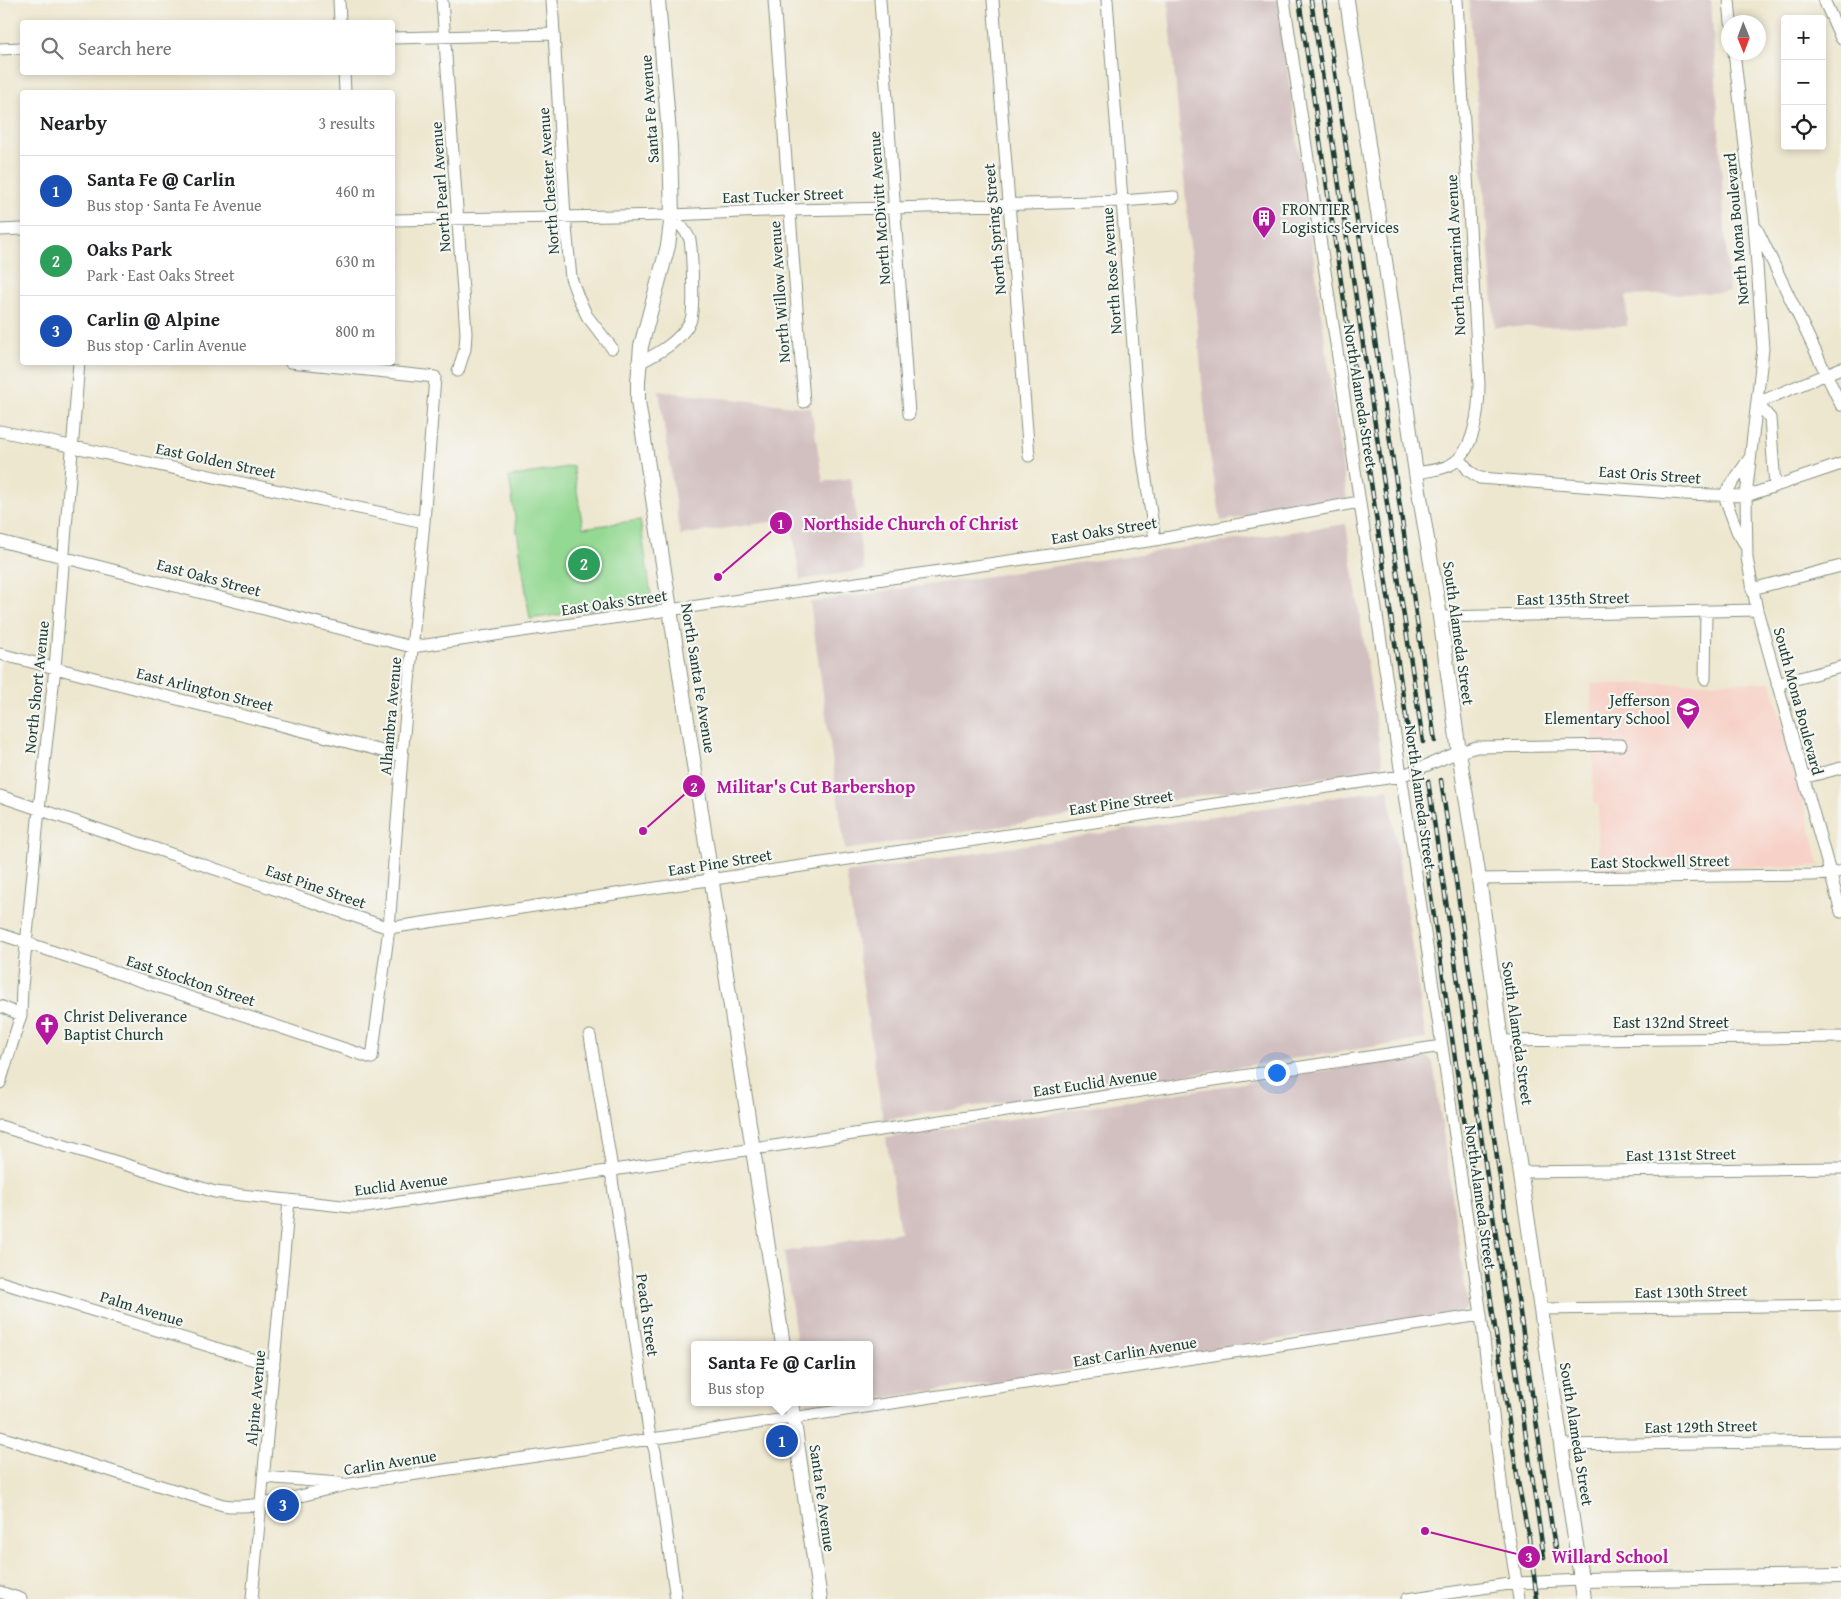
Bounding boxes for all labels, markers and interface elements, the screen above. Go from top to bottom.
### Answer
north arrow [1721,15,1766,60]
map controls [1781,15,1826,150]
button: + [1781,15,1826,60]
search box [20,20,395,75]
icon: search [38,34,66,62]
text: Search here [78,34,172,62]
street label: Santa Fe Avenue [633,54,665,164]
button: − [1781,60,1826,105]
button: locate [1781,105,1826,150]
text: Nearby [40,107,107,138]
street label: North Chester Avenue [531,107,565,255]
text: 3 results [318,111,375,135]
street label: North Pearl Avenue [423,121,457,253]
street label: North McDivitt Avenue [862,130,896,286]
street label: North Mona Boulevard [1717,151,1755,306]
street label: North Spring Street [976,162,1012,296]
text: Santa Fe @ Carlin [87,165,235,193]
street label: North Tamarind Avenue [1439,174,1471,336]
text: 1 [52,179,60,203]
text: 460 m [335,179,375,203]
street label: East Tucker Street [722,181,845,209]
text: Bus stop · Santa Fe Avenue [87,193,262,217]
place label: FRONTIER Logistics Services [1282,197,1399,239]
building icon: FRONTIER Logistics Services [1251,205,1277,239]
street label: North Rose Avenue [1095,207,1127,335]
street label: North Willow Avenue [762,220,796,364]
text: Oaks Park [87,235,172,263]
text: 2 [52,249,60,273]
text: 630 m [335,249,375,273]
text: Park · East Oaks Street [87,263,235,287]
text: Carlin @ Alpine [87,305,220,333]
text: 3 [52,319,60,343]
text: 800 m [335,319,375,343]
street label: North Alameda Street [1338,322,1384,470]
text: Bus stop · Carlin Avenue [87,333,247,357]
street label: East Golden Street [154,436,279,485]
street label: East Oris Street [1598,458,1702,490]
callout: Northside Church of Christ [768,507,1028,540]
text: Northside Church of Christ [804,510,1018,537]
street label: East Oaks Street [1049,510,1159,550]
text: 1 [777,513,785,534]
pin: 2 [568,545,600,583]
street label: East Oaks Street [154,552,264,603]
street label: South Alameda Street [1437,559,1481,707]
street label: East Oaks Street [559,583,669,621]
street label: East 135th Street [1516,585,1630,611]
street label: North Santa Fe Avenue [675,601,723,755]
street label: North Short Avenue [17,619,55,755]
street label: South Mona Boulevard [1768,624,1830,778]
street label: Alhambra Avenue [373,656,407,776]
street label: East Arlington Street [134,660,276,718]
place label: Jefferson Elementary School [1545,688,1671,730]
school or university icon: Jefferson Elementary School [1675,696,1701,730]
street label: North Alameda Street [1399,723,1443,871]
callout: Militar's Cut Barbershop [682,770,925,803]
text: Militar's Cut Barbershop [717,773,915,800]
text: 2 [690,776,698,797]
street label: East Pine Street [1067,783,1175,821]
street label: East Pine Street [666,842,774,882]
street label: East Stockwell Street [1590,848,1730,874]
street label: East Pine Street [263,858,370,915]
street label: East Stockton Street [123,948,259,1012]
street label: South Alameda Street [1496,959,1540,1107]
place label: Christ Deliverance Baptist Church [64,1004,187,1046]
street label: East 132nd Street [1613,1010,1729,1034]
church icon: Christ Deliverance Baptist Church [34,1012,60,1046]
your location [1264,1060,1290,1086]
street label: East Euclid Avenue [1031,1061,1159,1103]
street label: North Alameda Street [1459,1123,1503,1271]
street label: East 131st Street [1626,1141,1737,1167]
street label: Euclid Avenue [353,1166,449,1202]
street label: Peach Street [630,1272,666,1358]
street label: East 130th Street [1634,1278,1748,1304]
street label: Palm Avenue [97,1284,187,1332]
street label: East Carlin Avenue [1072,1329,1198,1373]
popup [691,1341,873,1406]
text: Santa Fe @ Carlin [708,1348,856,1376]
street label: Alpine Avenue [239,1349,271,1447]
street label: South Alameda Street [1554,1360,1600,1508]
text: Bus stop [708,1376,764,1400]
street label: East 129th Street [1644,1413,1758,1439]
pin: 1 [766,1422,798,1460]
street label: Carlin Avenue [342,1443,438,1481]
street label: Santa Fe Avenue [804,1443,842,1553]
pin: 3 [267,1486,299,1524]
callout: Willard School [1516,1540,1678,1573]
text: Willard School [1552,1543,1669,1570]
text: 3 [1525,1546,1533,1567]

